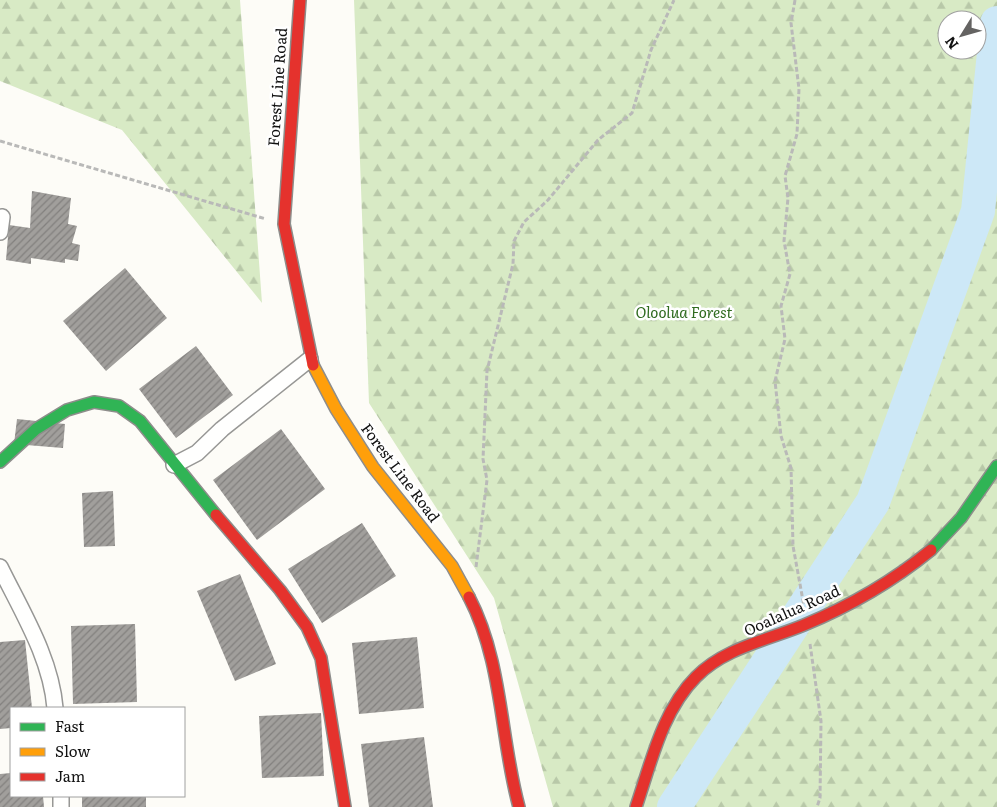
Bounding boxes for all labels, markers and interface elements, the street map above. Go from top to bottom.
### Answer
north arrow [937,10,987,60]
street label: Forest Line Road [261,27,292,147]
text: N [939,33,962,54]
park label: Oloolua Forest [636,300,732,323]
street label: Forest Line Road [356,418,446,527]
street label: Ooalalua Road [740,578,843,641]
legend [10,707,185,797]
text: Fast [55,714,84,737]
text: Slow [55,739,90,762]
text: Jam [55,764,86,787]

